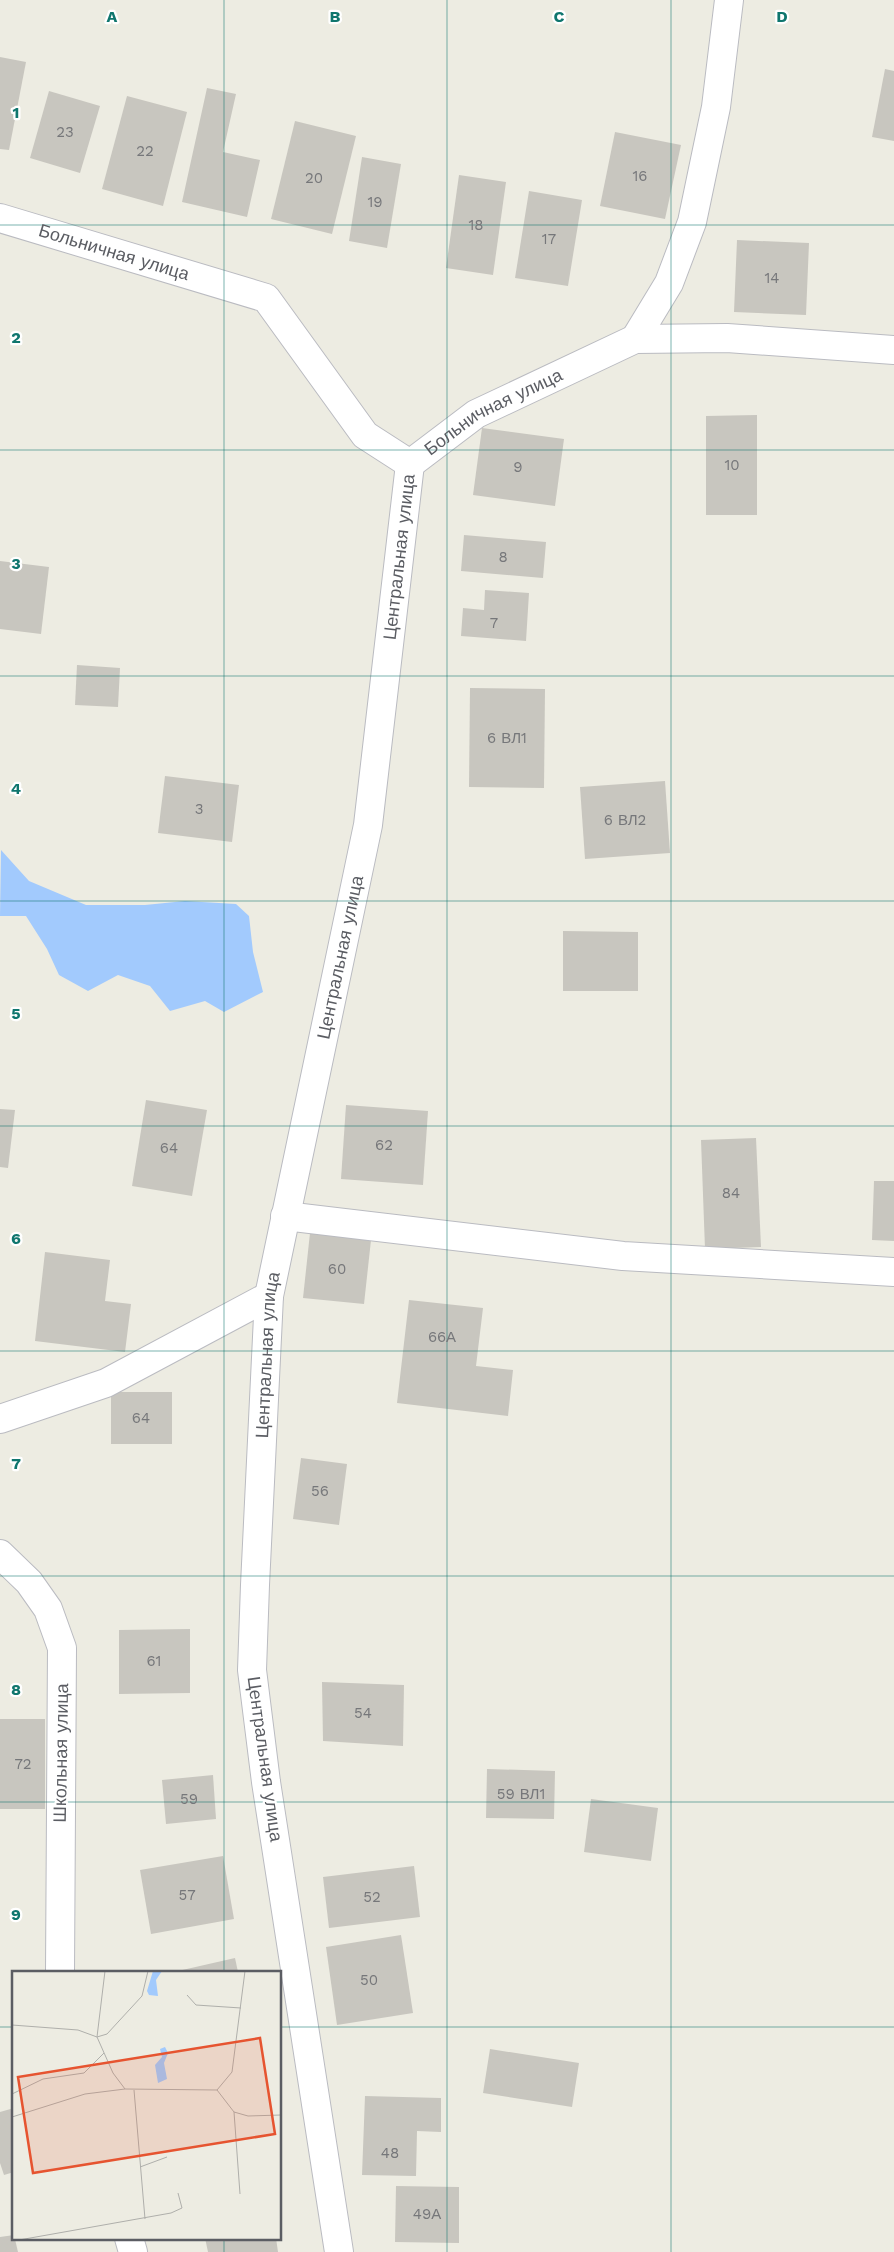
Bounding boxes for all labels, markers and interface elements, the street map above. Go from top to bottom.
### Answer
text: A [107,7,118,26]
text: B [330,7,341,26]
text: C [554,7,565,26]
text: D [776,7,788,26]
text: 1 [13,103,19,122]
house number: 23 [56,123,74,141]
house number: 22 [136,142,154,160]
house number: 16 [633,167,647,185]
house number: 20 [305,169,323,187]
house number: 19 [367,193,383,211]
house number: 18 [468,216,484,234]
street label: Больничная улица [36,219,193,285]
house number: 17 [542,230,556,248]
house number: 14 [764,269,780,287]
text: 2 [11,328,21,347]
street label: Больничная улица [420,363,566,459]
house number: 10 [724,456,740,474]
house number: 9 [513,458,523,476]
street label: Центральная улица [379,472,419,641]
house number: 8 [498,548,508,566]
text: 3 [11,554,21,573]
house number: 7 [490,614,498,632]
house number: 6 ВЛ1 [487,729,527,747]
text: 4 [11,779,21,798]
house number: 3 [195,800,203,818]
house number: 6 ВЛ2 [604,811,646,829]
street label: Центральная улица [312,872,367,1041]
text: 5 [11,1004,21,1023]
house number: 62 [375,1136,393,1154]
house number: 64 [160,1139,178,1157]
house number: 84 [722,1184,740,1202]
text: 6 [11,1229,21,1248]
house number: 60 [328,1260,346,1278]
street label: Центральная улица [251,1269,284,1439]
house number: 66А [428,1328,456,1346]
house number: 64 [132,1409,150,1427]
text: 7 [11,1454,21,1473]
house number: 56 [311,1482,329,1500]
house number: 61 [147,1652,161,1670]
street label: Центральная улица [243,1675,288,1844]
text: 8 [11,1680,21,1699]
street label: Школьная улица [49,1682,72,1823]
house number: 54 [354,1704,372,1722]
house number: 72 [14,1755,32,1773]
house number: 59 ВЛ1 [497,1785,545,1803]
house number: 59 [180,1790,198,1808]
house number: 57 [178,1886,196,1904]
house number: 52 [363,1888,381,1906]
text: 9 [11,1905,21,1924]
inset map [12,1971,281,2240]
house number: 50 [360,1971,378,1989]
house number: 48 [381,2144,399,2162]
house number: 49А [413,2205,441,2223]

